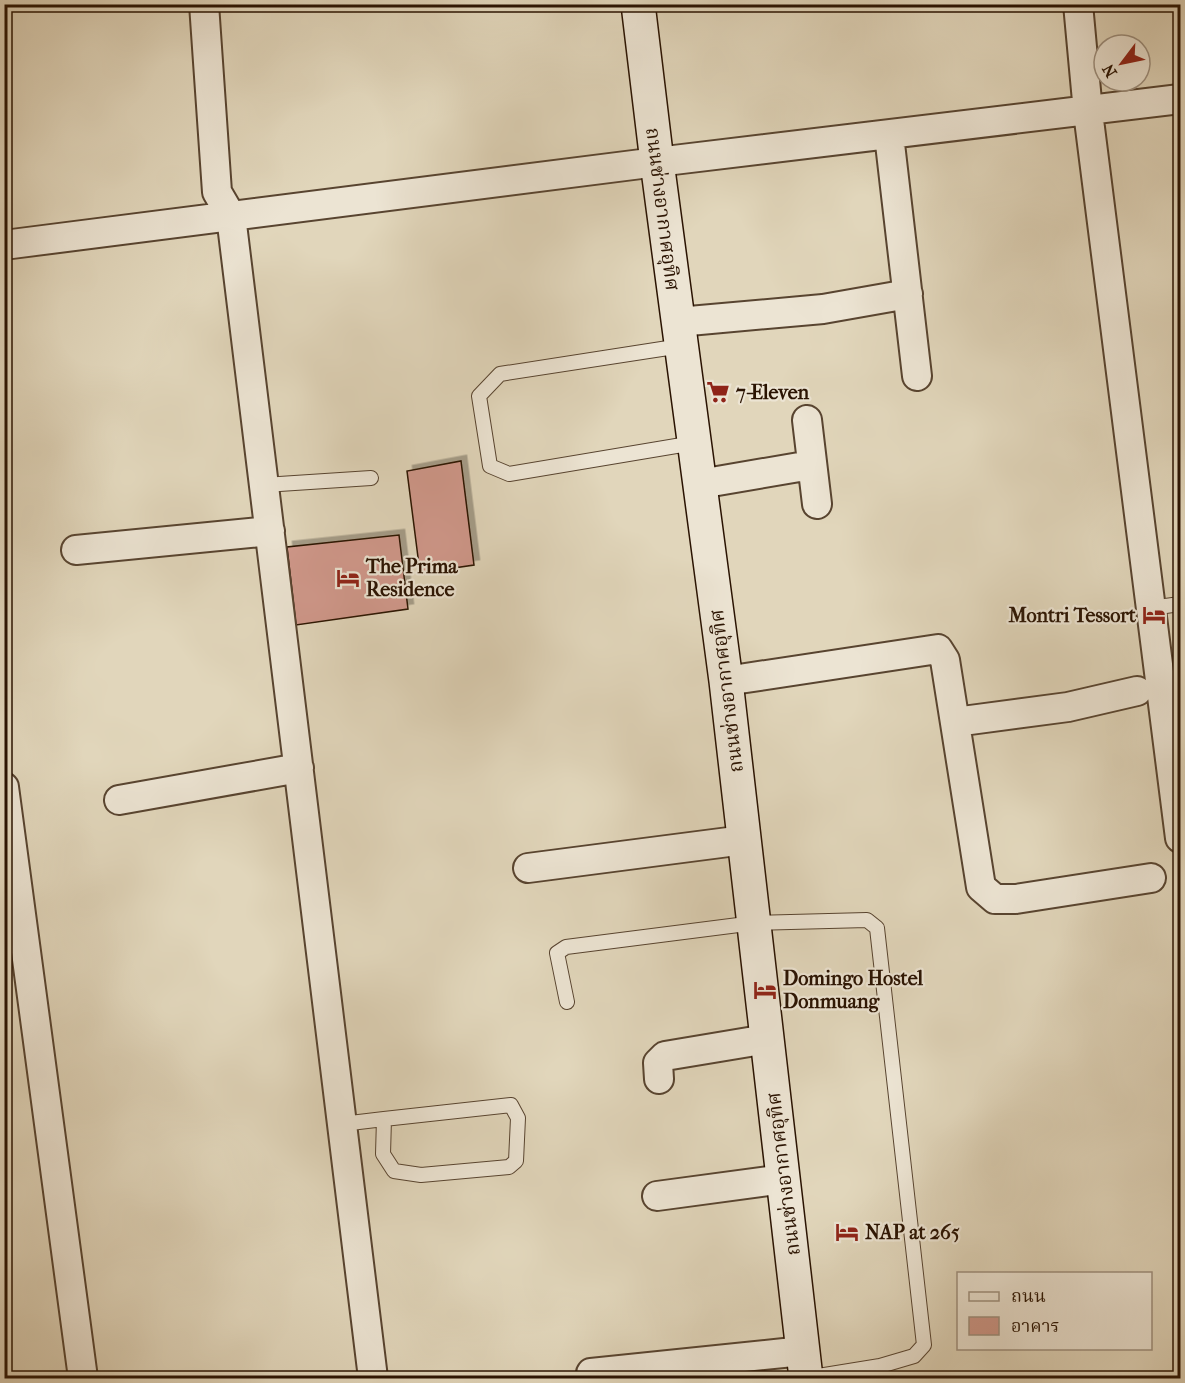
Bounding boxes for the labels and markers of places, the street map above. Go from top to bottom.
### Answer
supermarket icon: 7-Eleven [705,379,731,405]
place label: 7-Eleven [735,381,810,404]
place label: The Prima Residence [365,555,458,601]
hotel icon: The Prima Residence [335,565,361,591]
hotel icon: Montri Tessort [1141,602,1167,628]
place label: Montri Tessort [1007,604,1137,627]
place label: Domingo Hostel Donmuang [783,967,924,1013]
hotel icon: Domingo Hostel Donmuang [752,977,778,1003]
hotel icon: NAP at 265 [834,1219,860,1245]
place label: NAP at 265 [865,1221,960,1244]

